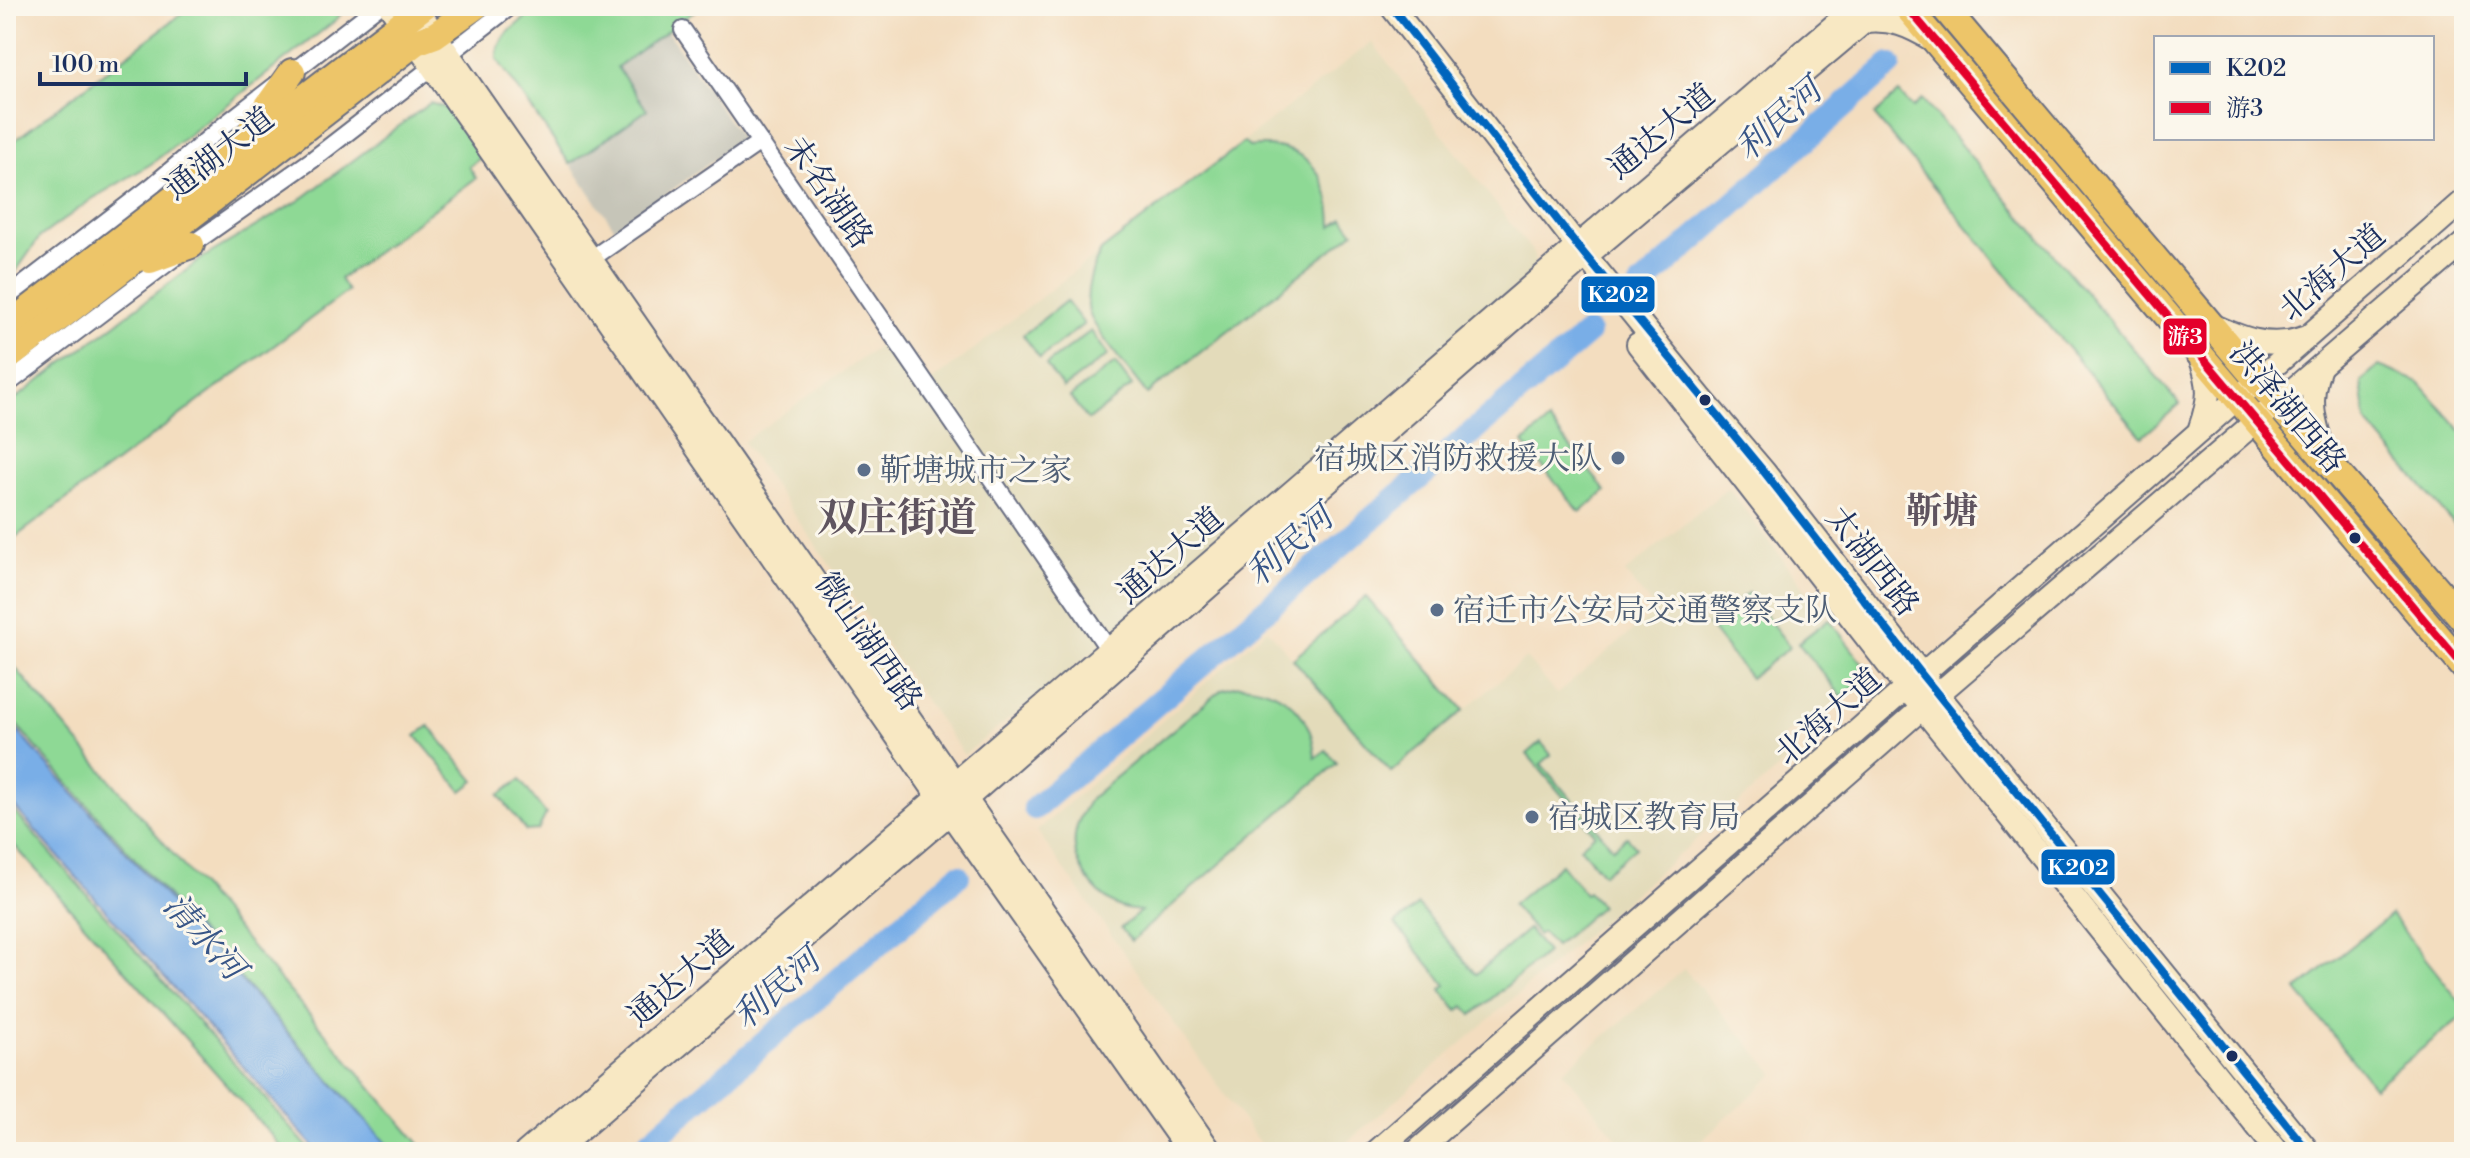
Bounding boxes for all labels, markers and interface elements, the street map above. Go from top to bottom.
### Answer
scale bar [40,36,246,86]
legend [2154,36,2434,140]
text: 100 m [52,50,119,80]
text: K202 [2226,54,2286,84]
water label: 利民河 [1727,67,1836,170]
street label: 通达大道 [1600,75,1724,188]
text: 游3 [2226,94,2263,124]
street label: 通湖大道 [157,99,282,209]
street label: 未名湖路 [775,129,881,256]
street label: 北海大道 [2271,216,2394,330]
line badge: K202 [1580,275,1656,314]
text: K202 [1587,282,1649,309]
line badge: 游3 [2162,317,2208,356]
text: 游3 [2167,324,2203,351]
street label: 洪泽湖西路 [2220,333,2354,482]
unlabelled marker [1697,392,1713,408]
place label: 宿城区消防救援大队 [1314,439,1602,479]
marker: 宿城区消防救援大队 [1609,449,1627,467]
place label: 靳塘城市之家 [880,451,1072,491]
marker: 靳塘城市之家 [855,461,873,479]
district label: 靳塘 [1906,490,1978,535]
water label: 利民河 [1238,493,1347,596]
district label: 双庄街道 [817,494,977,544]
street label: 通达大道 [1109,499,1232,613]
street label: 太湖西路 [1817,499,1927,624]
unlabelled marker [2347,530,2363,546]
street label: 微山湖西路 [806,565,930,719]
place label: 宿迁市公安局交通警察支队 [1453,591,1837,631]
marker: 宿迁市公安局交通警察支队 [1428,601,1446,619]
street label: 北海大道 [1767,660,1890,774]
place label: 宿城区教育局 [1548,798,1740,838]
marker: 宿城区教育局 [1523,808,1541,826]
line badge: K202 [2040,848,2116,886]
text: K202 [2047,855,2109,882]
water label: 清水河 [154,885,257,994]
street label: 通达大道 [619,922,742,1036]
water label: 利民河 [725,936,834,1039]
unlabelled marker [2224,1048,2240,1064]

